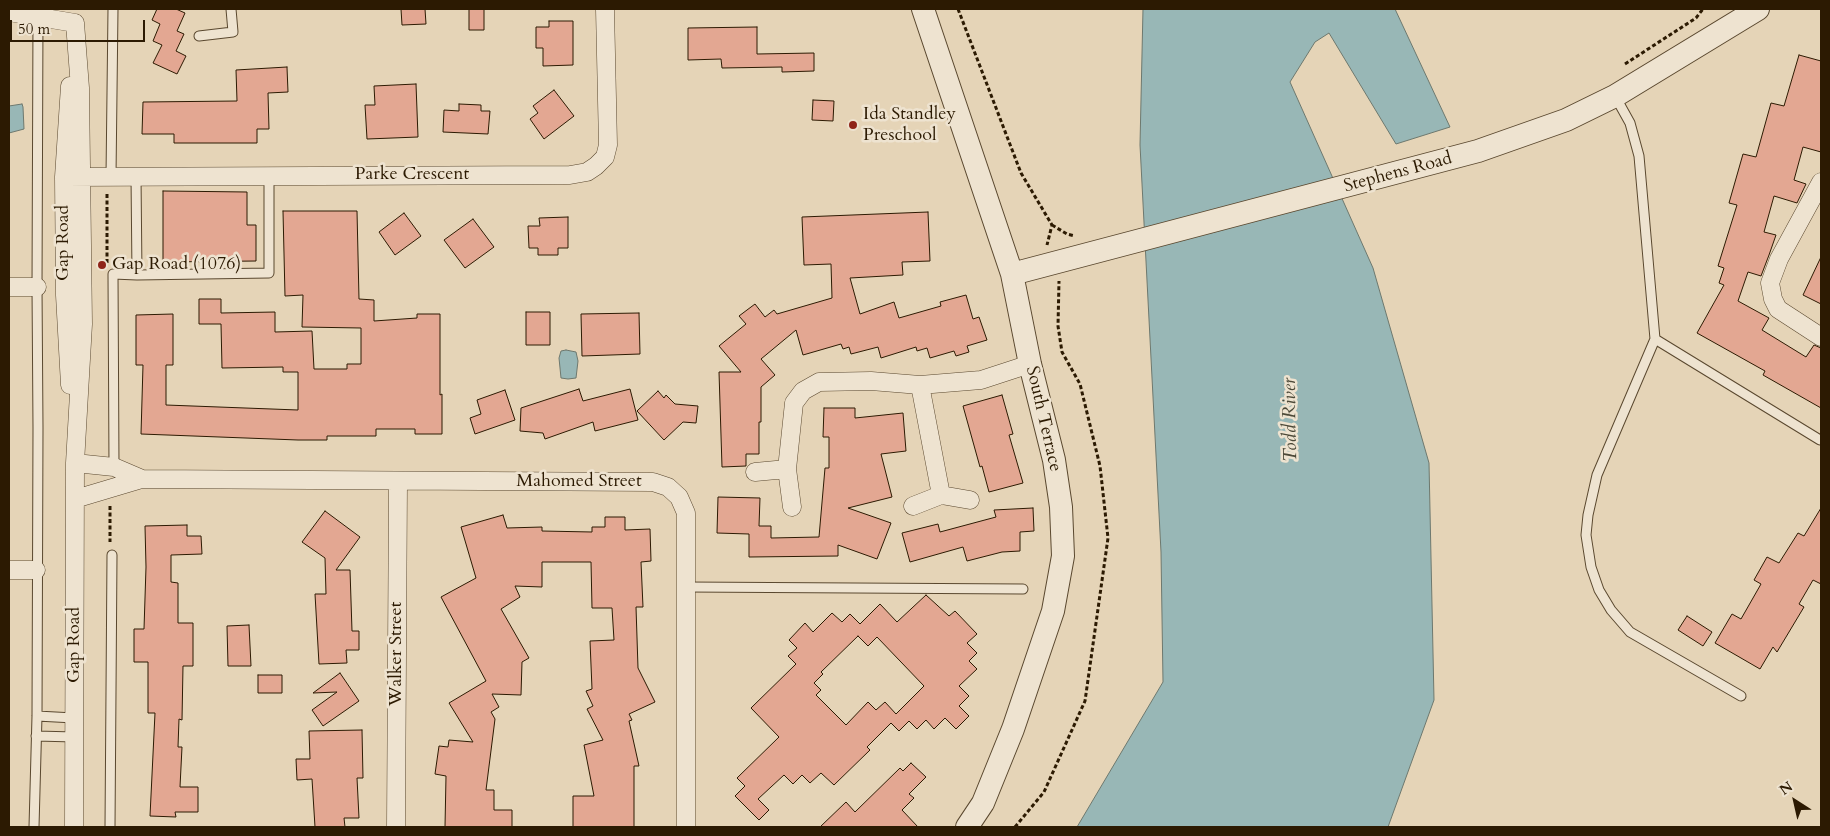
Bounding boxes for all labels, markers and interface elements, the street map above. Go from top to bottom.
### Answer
scale bar [12,10,148,42]
text: 50 m [18,19,50,39]
place label: Ida Standley Preschool [863,104,956,146]
marker: Ida Standley Preschool [847,119,859,131]
street label: Stephens Road [1342,148,1454,198]
street label: Parke Crescent [355,164,469,186]
street label: Gap Road [53,205,75,281]
place label: Gap Road (1076) [112,254,241,276]
marker: Gap Road (1076) [96,259,108,271]
street label: South Terrace [1020,364,1066,474]
water label: Todd River [1279,378,1303,462]
street label: Mahomed Street [516,471,642,493]
street label: Walker Street [386,602,408,706]
street label: Gap Road [64,607,86,683]
north arrow [1770,776,1820,826]
text: N [1776,777,1797,800]

